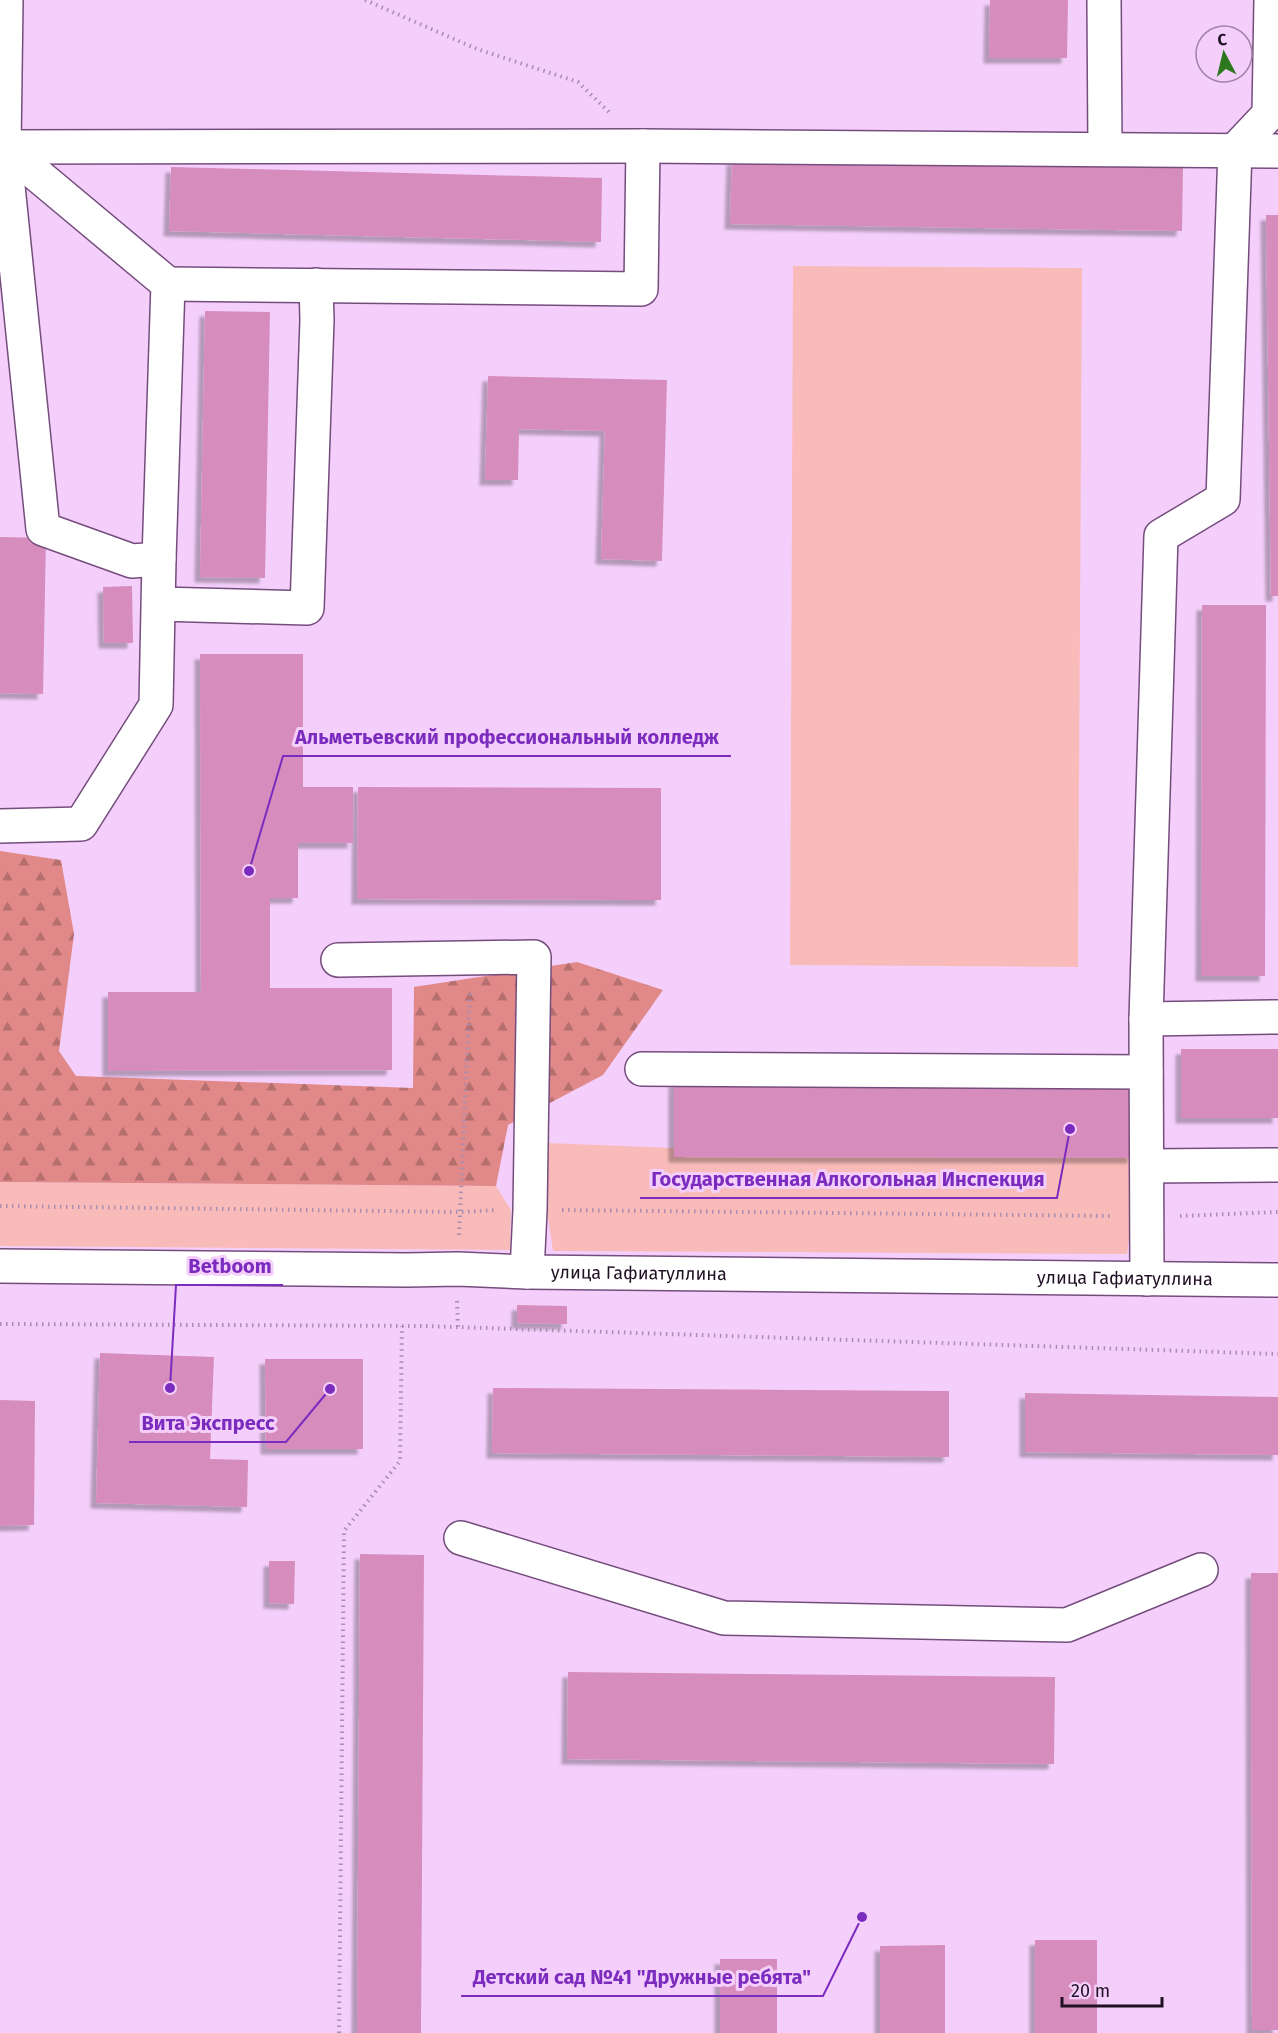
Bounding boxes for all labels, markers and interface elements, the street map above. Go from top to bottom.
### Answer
north arrow [1194,24,1254,84]
text: С [1217,30,1229,50]
callout: Альметьевский профессиональный колледж [283,718,731,756]
text: Альметьевский профессиональный колледж [294,725,720,749]
callout: Государственная Алкогольная Инспекция [640,1160,1057,1198]
text: Государственная Алкогольная Инспекция [651,1167,1045,1191]
callout: Betboom [176,1247,283,1285]
text: Betboom [188,1254,272,1278]
street label: улица Гафиатуллина [551,1261,727,1285]
street label: улица Гафиатуллина [1037,1266,1213,1290]
callout: Вита Экспресс [129,1404,286,1442]
text: Вита Экспресс [142,1411,275,1435]
callout: Детский сад №41 "Дружные ребята" [461,1958,823,1996]
text: Детский сад №41 "Дружные ребята" [472,1965,811,1989]
scale bar [1062,1970,1162,2008]
text: 20 m [1071,1980,1110,2002]

